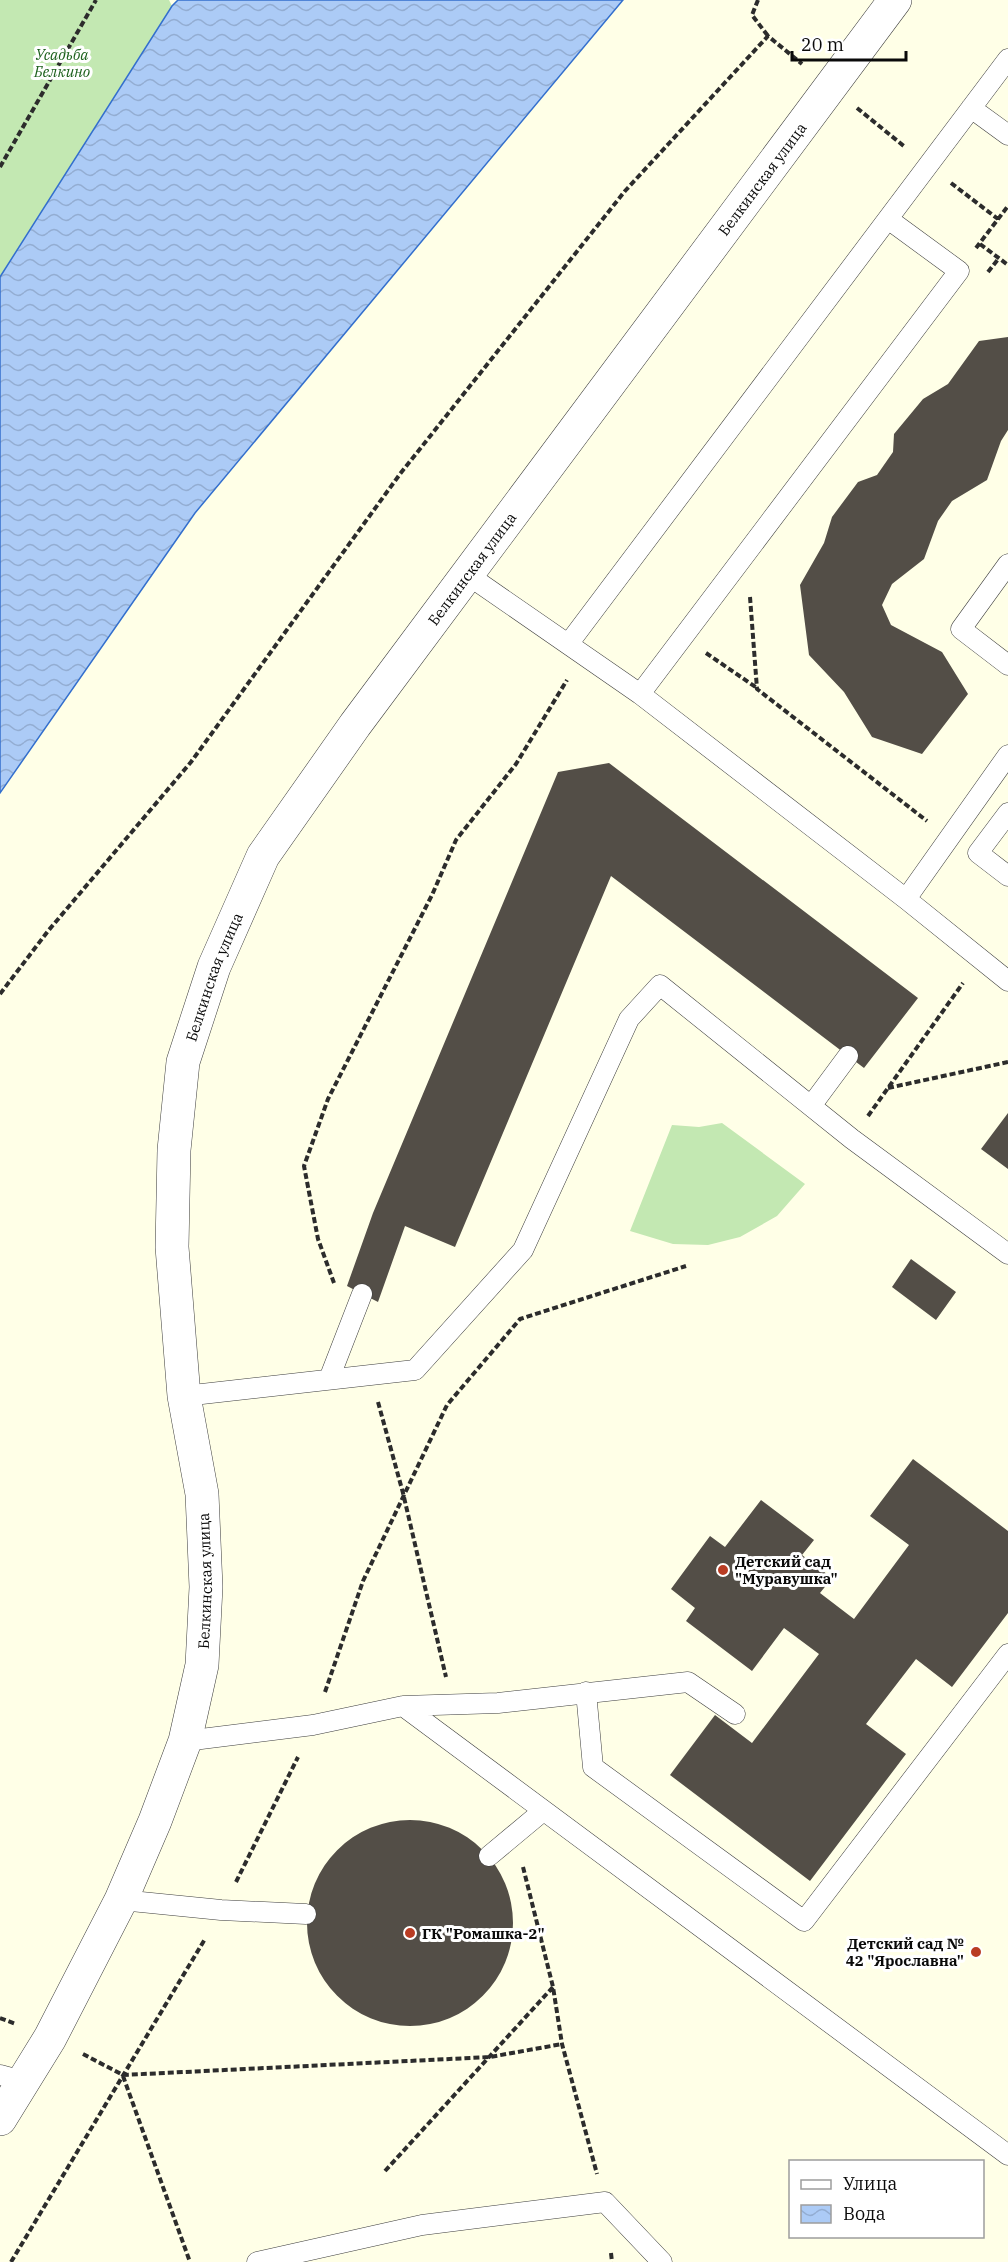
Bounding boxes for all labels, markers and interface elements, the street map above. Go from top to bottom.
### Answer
scale bar [792,24,906,62]
text: 20 m [801,33,844,56]
park label: Усадьба Белкино [33,45,90,81]
street label: Белкинская улица [714,118,810,239]
street label: Белкинская улица [423,508,520,629]
street label: Белкинская улица [181,909,246,1044]
street label: Белкинская улица [193,1512,216,1649]
place label: Детский сад "Муравушка" [735,1552,838,1588]
marker: Детский сад "Муравушка" [716,1563,730,1577]
place label: ГК "Ромашка-2" [422,1924,545,1943]
marker: ГК "Ромашка-2" [403,1926,417,1940]
place label: Детский сад № 42 "Ярославна" [846,1934,964,1970]
marker: Детский сад № 42 "Ярославна" [969,1945,983,1959]
legend [789,2160,984,2238]
text: Улица [843,2172,898,2195]
text: Вода [843,2202,886,2225]

